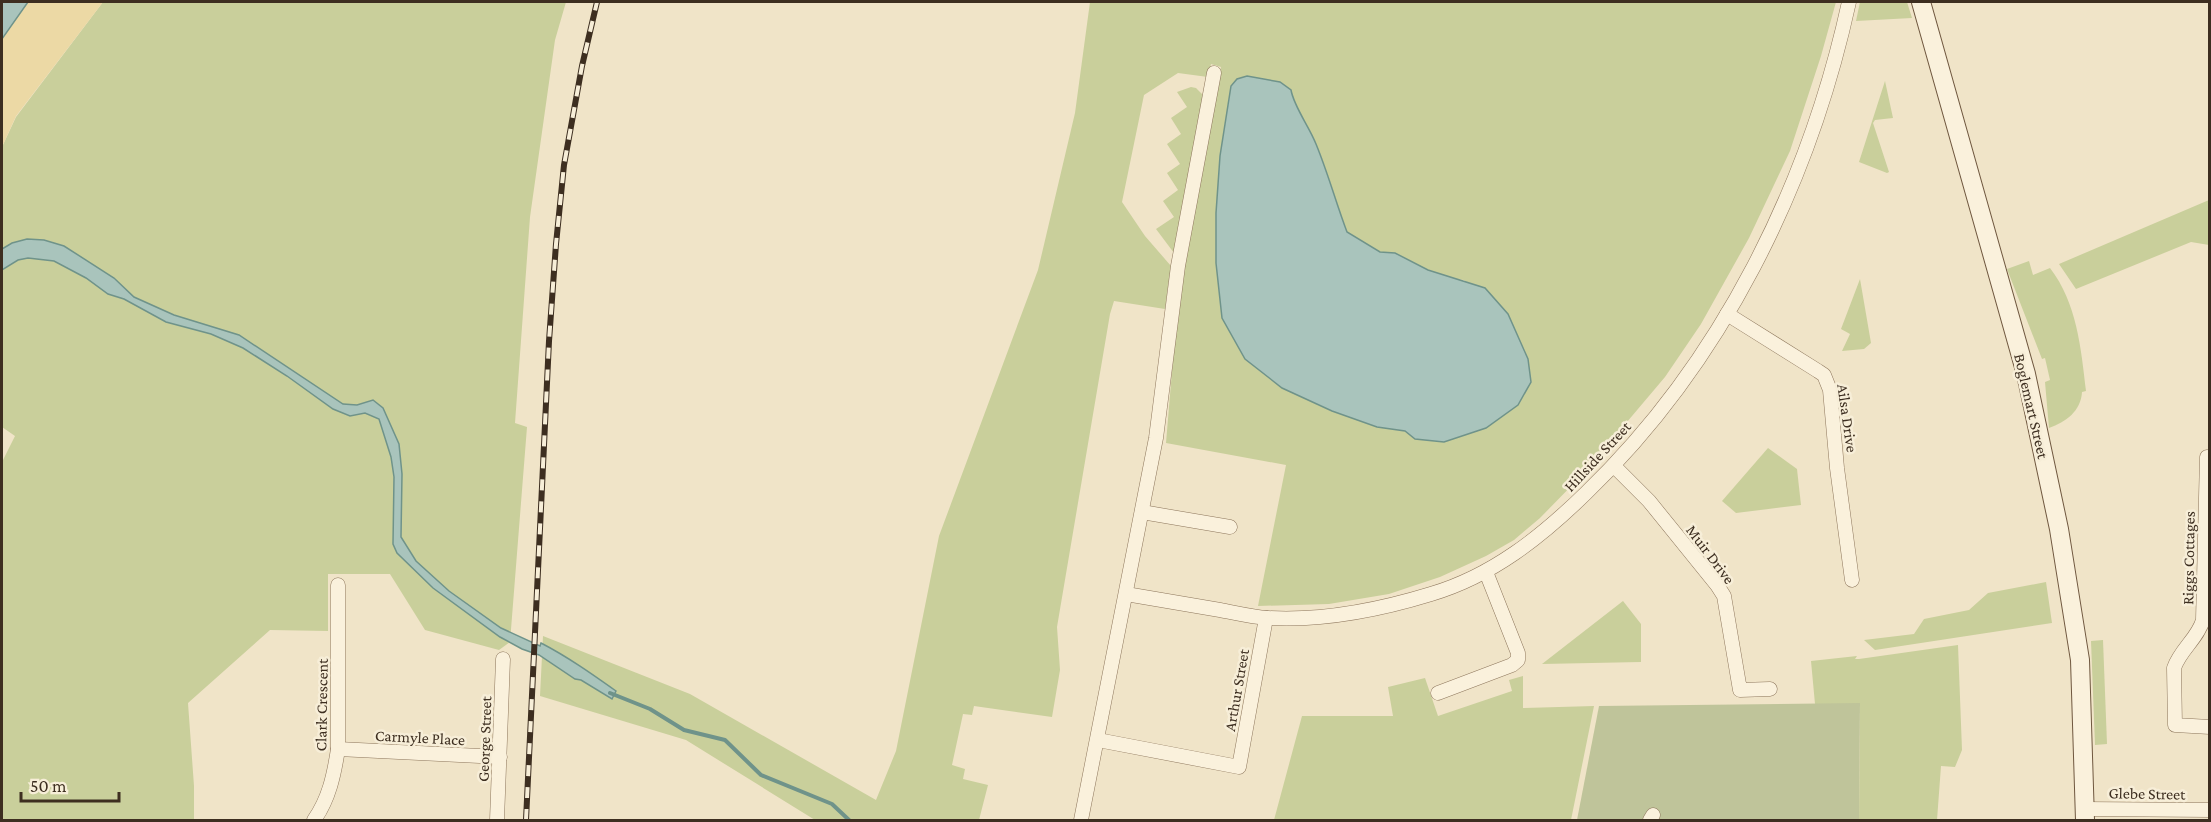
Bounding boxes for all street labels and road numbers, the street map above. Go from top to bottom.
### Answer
street label: Boglemart Street [2010,352,2052,461]
street label: Ailsa Drive [1834,383,1861,453]
street label: Hillside Street [1561,417,1635,495]
street label: Riggs Cottages [2179,511,2199,605]
street label: Muir Drive [1683,521,1738,587]
street label: Arthur Street [1221,647,1252,733]
street label: Clark Crescent [312,658,331,752]
street label: George Street [475,695,496,782]
street label: Carmyle Place [374,727,465,749]
street label: Glebe Street [2108,784,2186,803]

